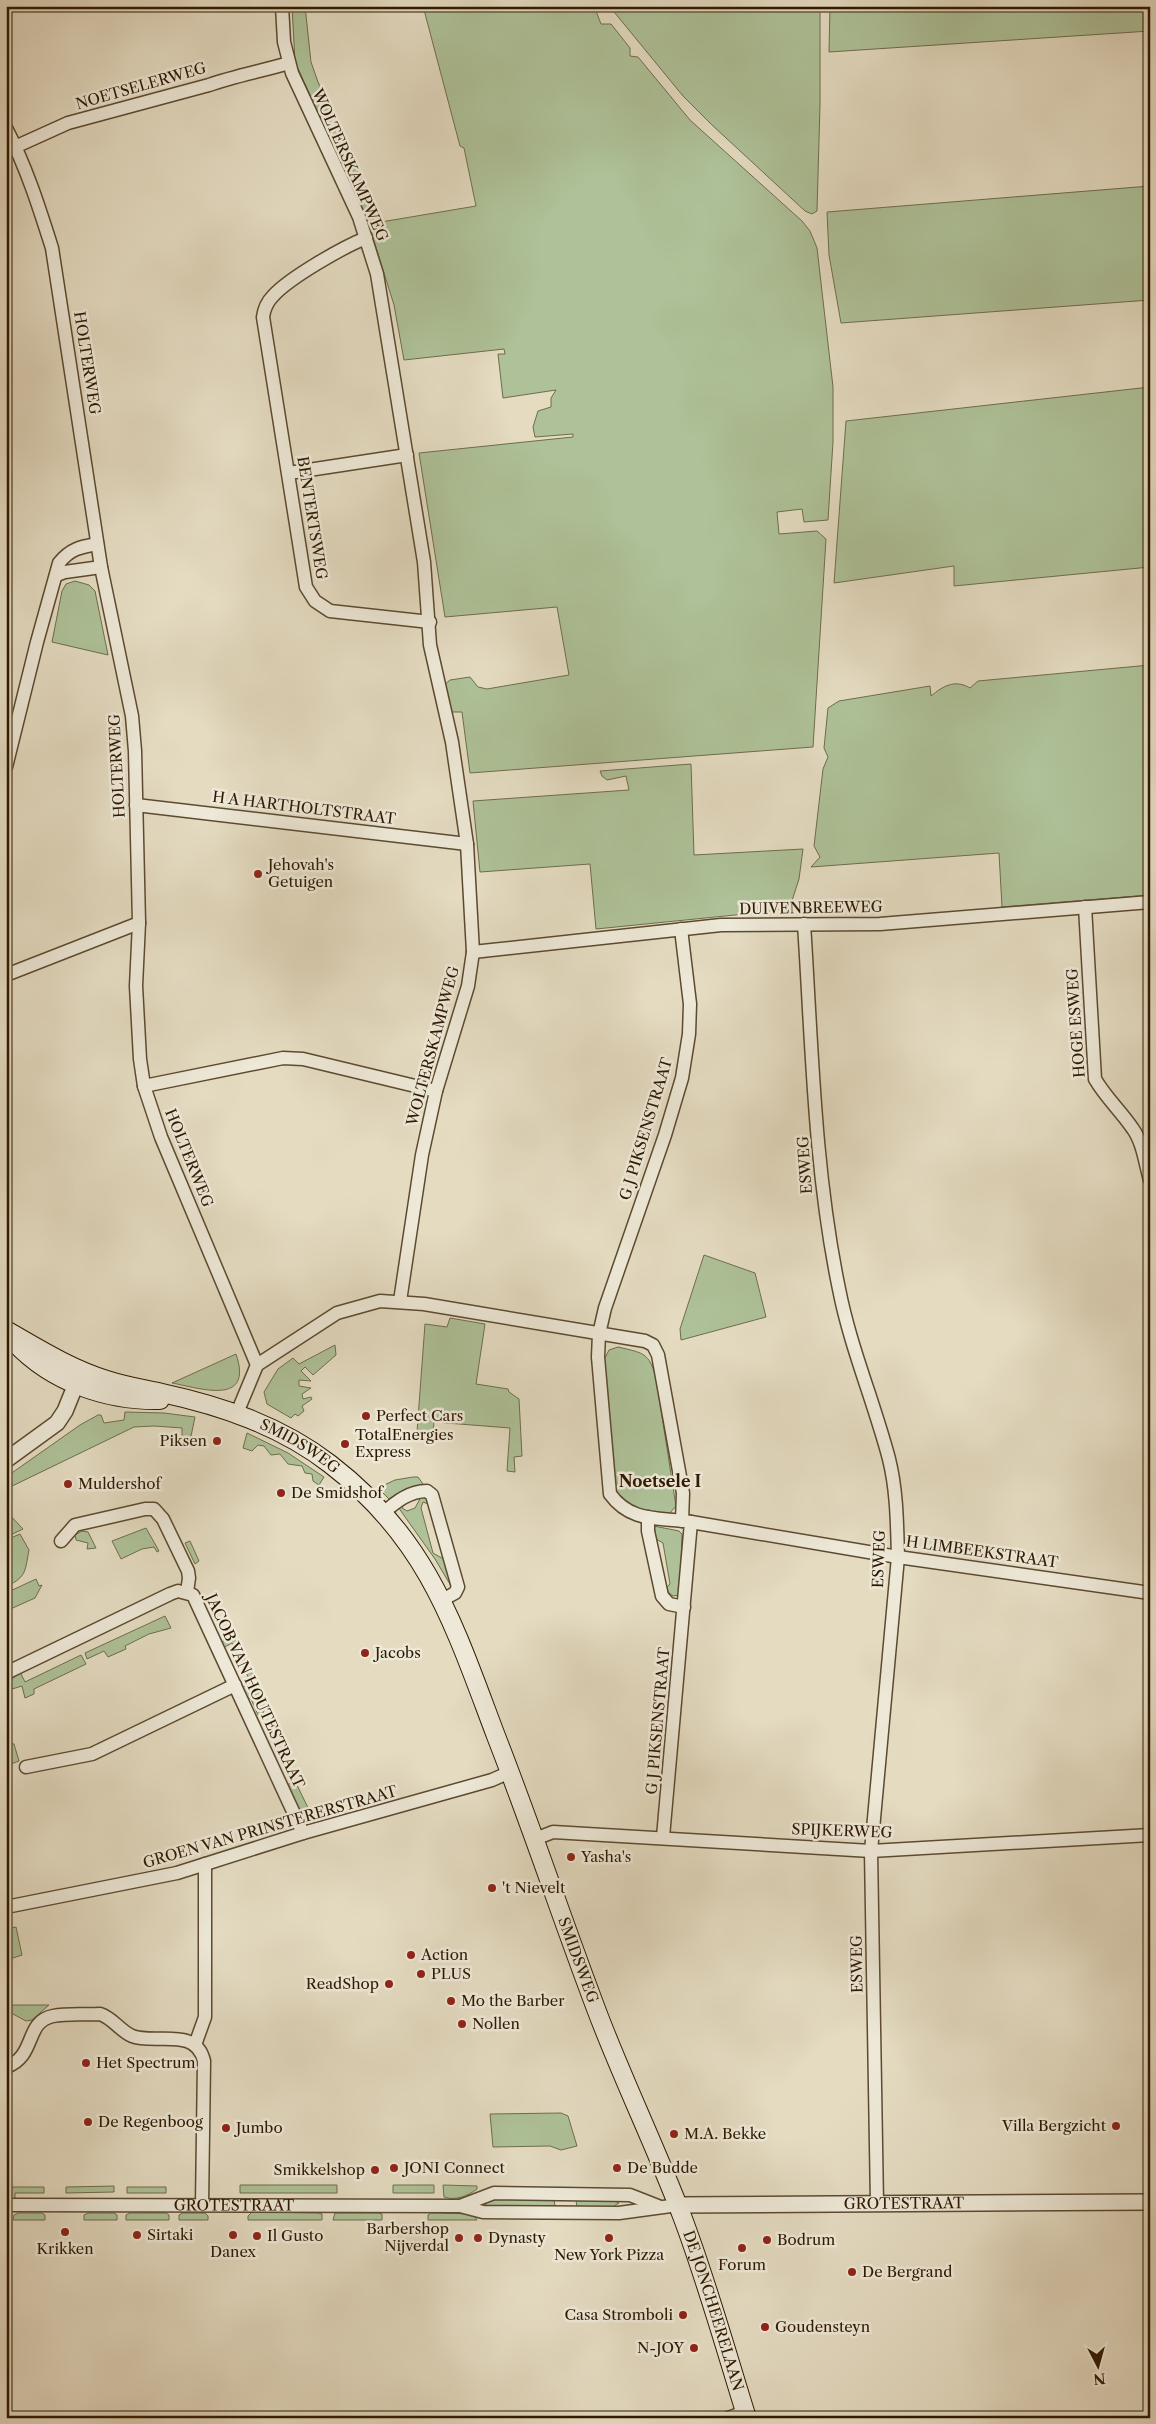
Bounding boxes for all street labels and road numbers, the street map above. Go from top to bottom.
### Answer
street label: NOETSELERWEG [73,58,208,113]
street label: WOLTERSKAMPWEG [308,85,393,244]
street label: HOLTERWEG [70,310,105,416]
street label: BENTERTSWEG [293,455,332,581]
street label: HOLTERWEG [104,714,129,819]
street label: H A HARTHOLTSTRAAT [211,787,398,828]
street label: DUIVENBREEWEG [739,897,883,918]
street label: WOLTERSKAMPWEG [402,964,463,1129]
street label: HOGE ESWEG [1062,968,1089,1078]
street label: G J PIKSENSTRAAT [615,1055,676,1202]
street label: HOLTERWEG [161,1106,218,1210]
street label: ESWEG [793,1135,816,1195]
street label: SMIDSWEG [257,1414,344,1477]
street label: ESWEG [868,1530,889,1588]
street label: H LIMBEEKSTRAAT [905,1531,1060,1572]
street label: JACOB VAN HOUTESTRAAT [201,1589,309,1792]
street label: G J PIKSENSTRAAT [642,1646,673,1795]
street label: GROEN VAN PRINSTERERSTRAAT [141,1781,400,1872]
street label: SPIJKERWEG [791,1819,893,1842]
street label: SMIDSWEG [554,1915,603,2005]
street label: ESWEG [846,1935,867,1993]
street label: GROTESTRAAT [844,2193,965,2213]
street label: GROTESTRAAT [174,2195,295,2215]
street label: DE JONCHEERELAAN [679,2228,748,2393]

